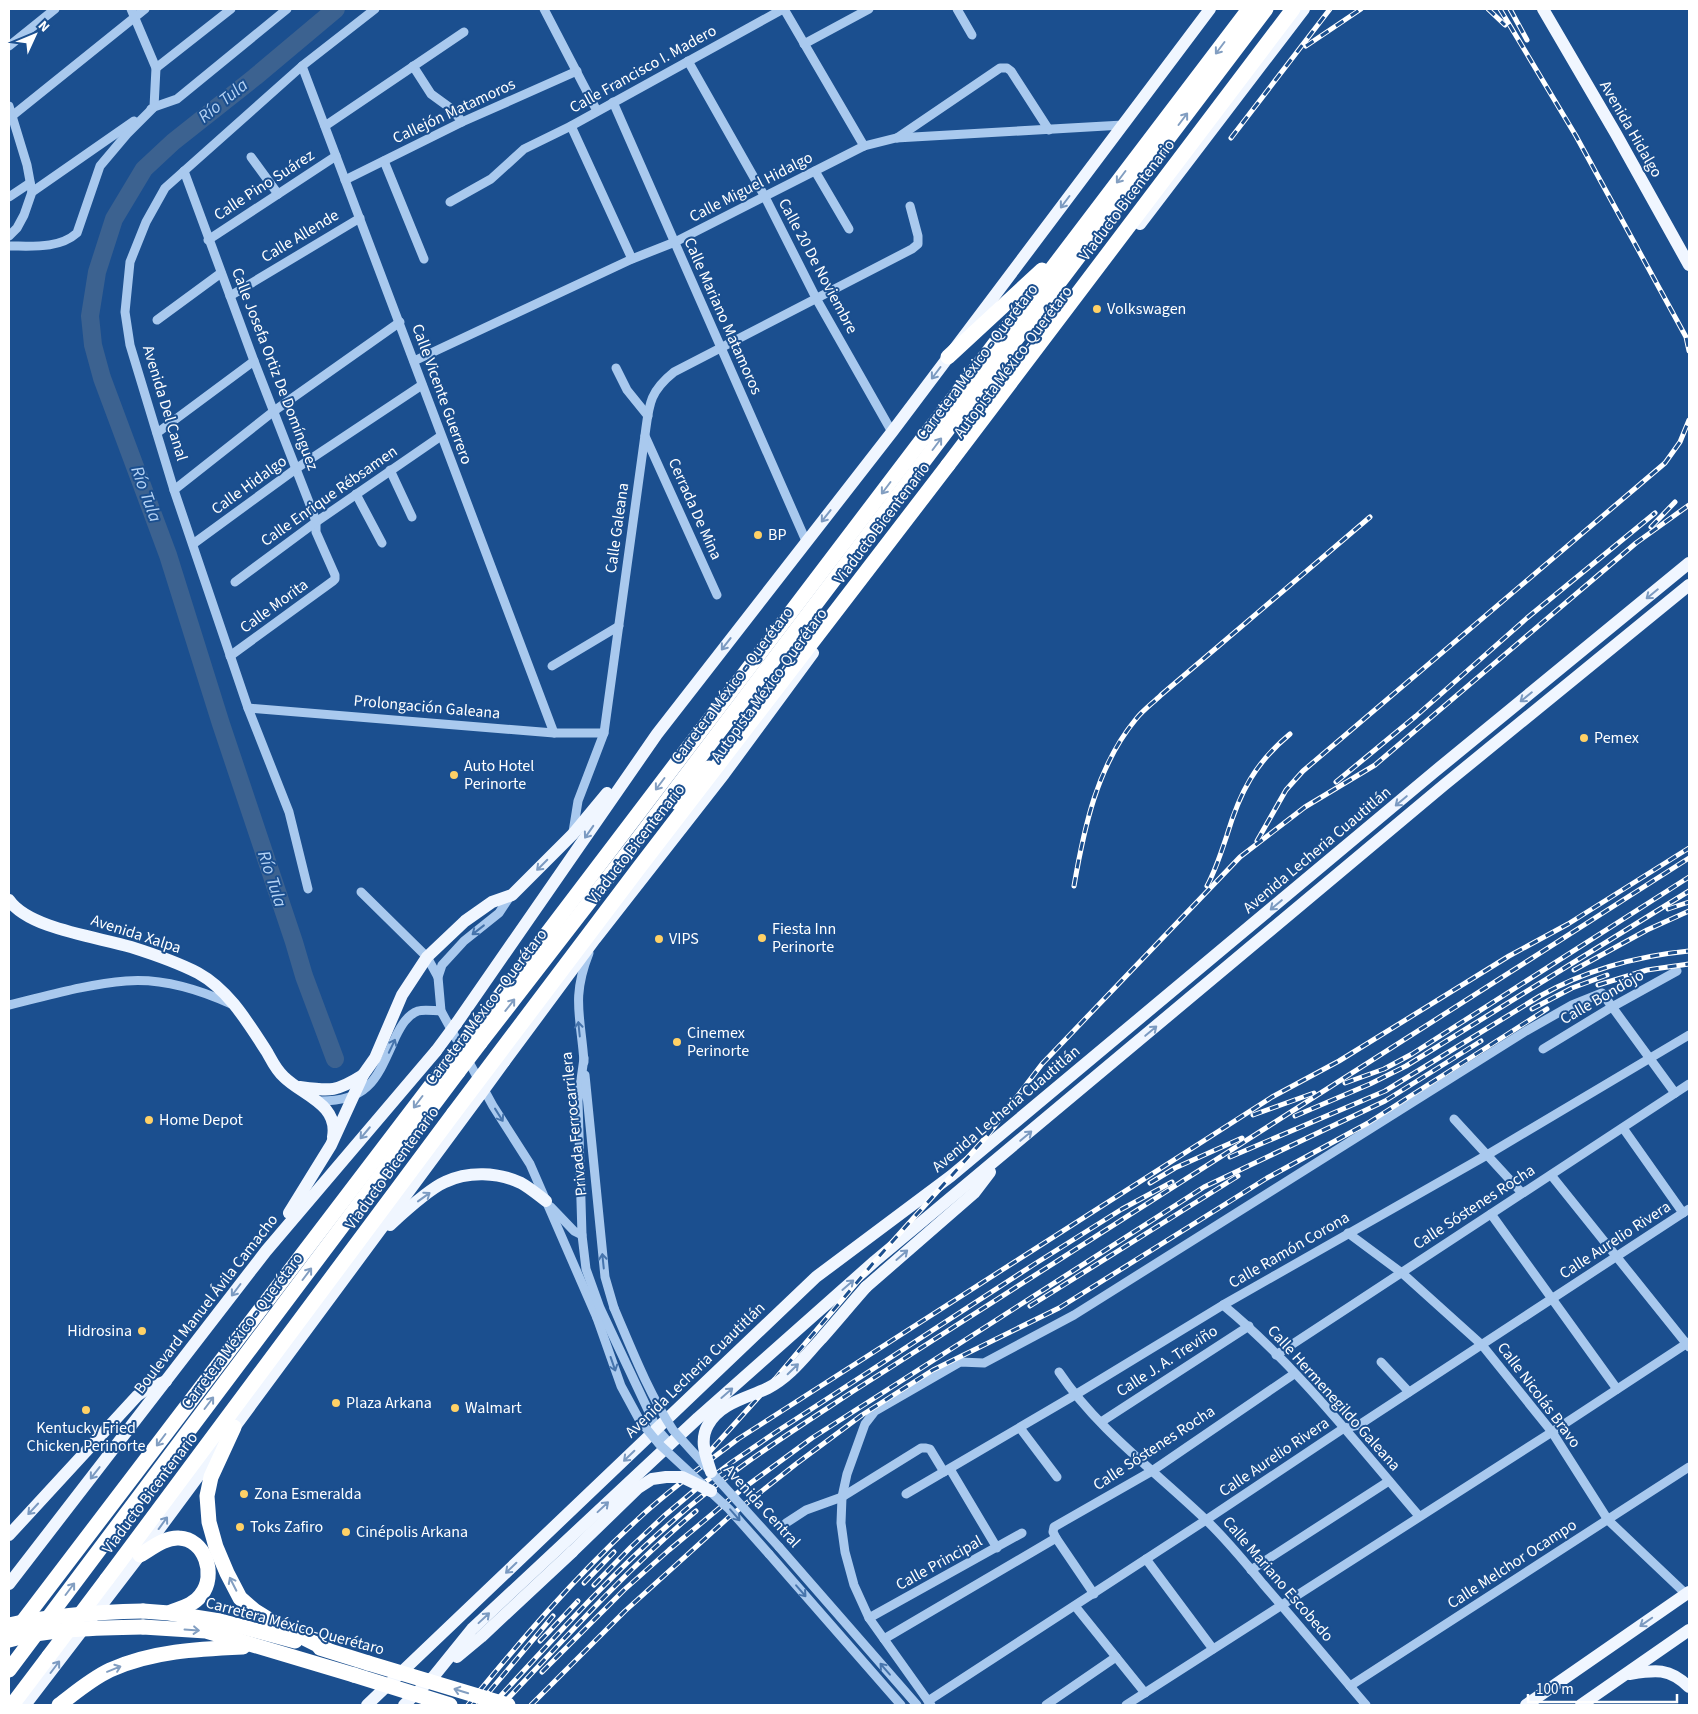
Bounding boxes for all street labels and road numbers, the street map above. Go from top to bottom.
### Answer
street label: Calle Francisco I. Madero [566,19,720,119]
street label: Callejón Matamoros [389,73,519,149]
street label: Avenida Hidalgo [1594,76,1668,182]
street label: Viaducto Bicentenario [1074,135,1180,265]
street label: Calle Pino Suárez [210,144,319,226]
street label: Calle Miguel Hidalgo [685,146,817,228]
street label: Calle 20 De Noviembre [773,194,863,338]
street label: Calle Allende [257,204,343,268]
street label: Calle Mariano Matamoros [678,234,768,398]
street label: Calle Josefa Ortiz De Domínguez [226,264,324,474]
street label: Carretera México - Querétaro [911,279,1043,445]
street label: Autopista México-Querétaro [948,281,1078,443]
street label: Calle Vicente Guerrero [406,321,478,467]
street label: Avenida Del Canal [137,342,193,464]
street label: Calle Enrique Rébsamen [256,440,402,552]
street label: Calle Hidalgo [207,450,291,520]
street label: Cerrada De Mina [663,455,727,563]
street label: Viaducto Bicentenario [829,458,935,588]
street label: Calle Galeana [600,481,634,575]
street label: Calle Morita [235,574,313,638]
street label: Carretera México - Querétaro [666,602,798,768]
street label: Autopista México-Querétaro [706,603,832,767]
street label: Prolongación Galeana [353,690,501,724]
street label: Viaducto Bicentenario [582,779,690,909]
street label: Avenida Lecheria Cuautitlán [1238,781,1396,919]
street label: Avenida Xalpa [88,909,184,959]
street label: Carretera México - Querétaro [420,924,552,1090]
street label: Calle Bondojo [1556,964,1648,1030]
street label: Avenida Lecheria Cuautitlán [927,1040,1085,1178]
street label: Privada Ferrocarrilera [556,1051,592,1197]
street label: Viaducto Bicentenario [340,1102,444,1234]
street label: Calle Sóstenes Rocha [1409,1159,1539,1255]
street label: Calle Aurelio Rivera [1555,1196,1675,1284]
street label: Calle Ramón Corona [1225,1206,1353,1294]
street label: Boulevard Manuel Ávila Camacho [129,1210,283,1398]
street label: Carretera México - Querétaro [176,1248,308,1414]
street label: Avenida Lecheria Cuautitlán [620,1297,770,1443]
street label: Calle J. A. Treviño [1112,1320,1222,1402]
street label: Calle Hermenegildo Galeana [1262,1320,1406,1476]
street label: Calle Nicolás Bravo [1492,1338,1586,1452]
street label: Calle Sóstenes Rocha [1089,1400,1219,1496]
street label: Calle Aurelio Rivera [1215,1412,1333,1502]
street label: Viaducto Bicentenario [97,1428,203,1558]
street label: Avenida Central [719,1460,805,1552]
street label: Calle Mariano Escobedo [1217,1512,1339,1646]
street label: Calle Melchor Ocampo [1443,1514,1581,1614]
street label: Calle Principal [892,1530,986,1596]
street label: Carretera México-Querétaro [203,1592,387,1660]

